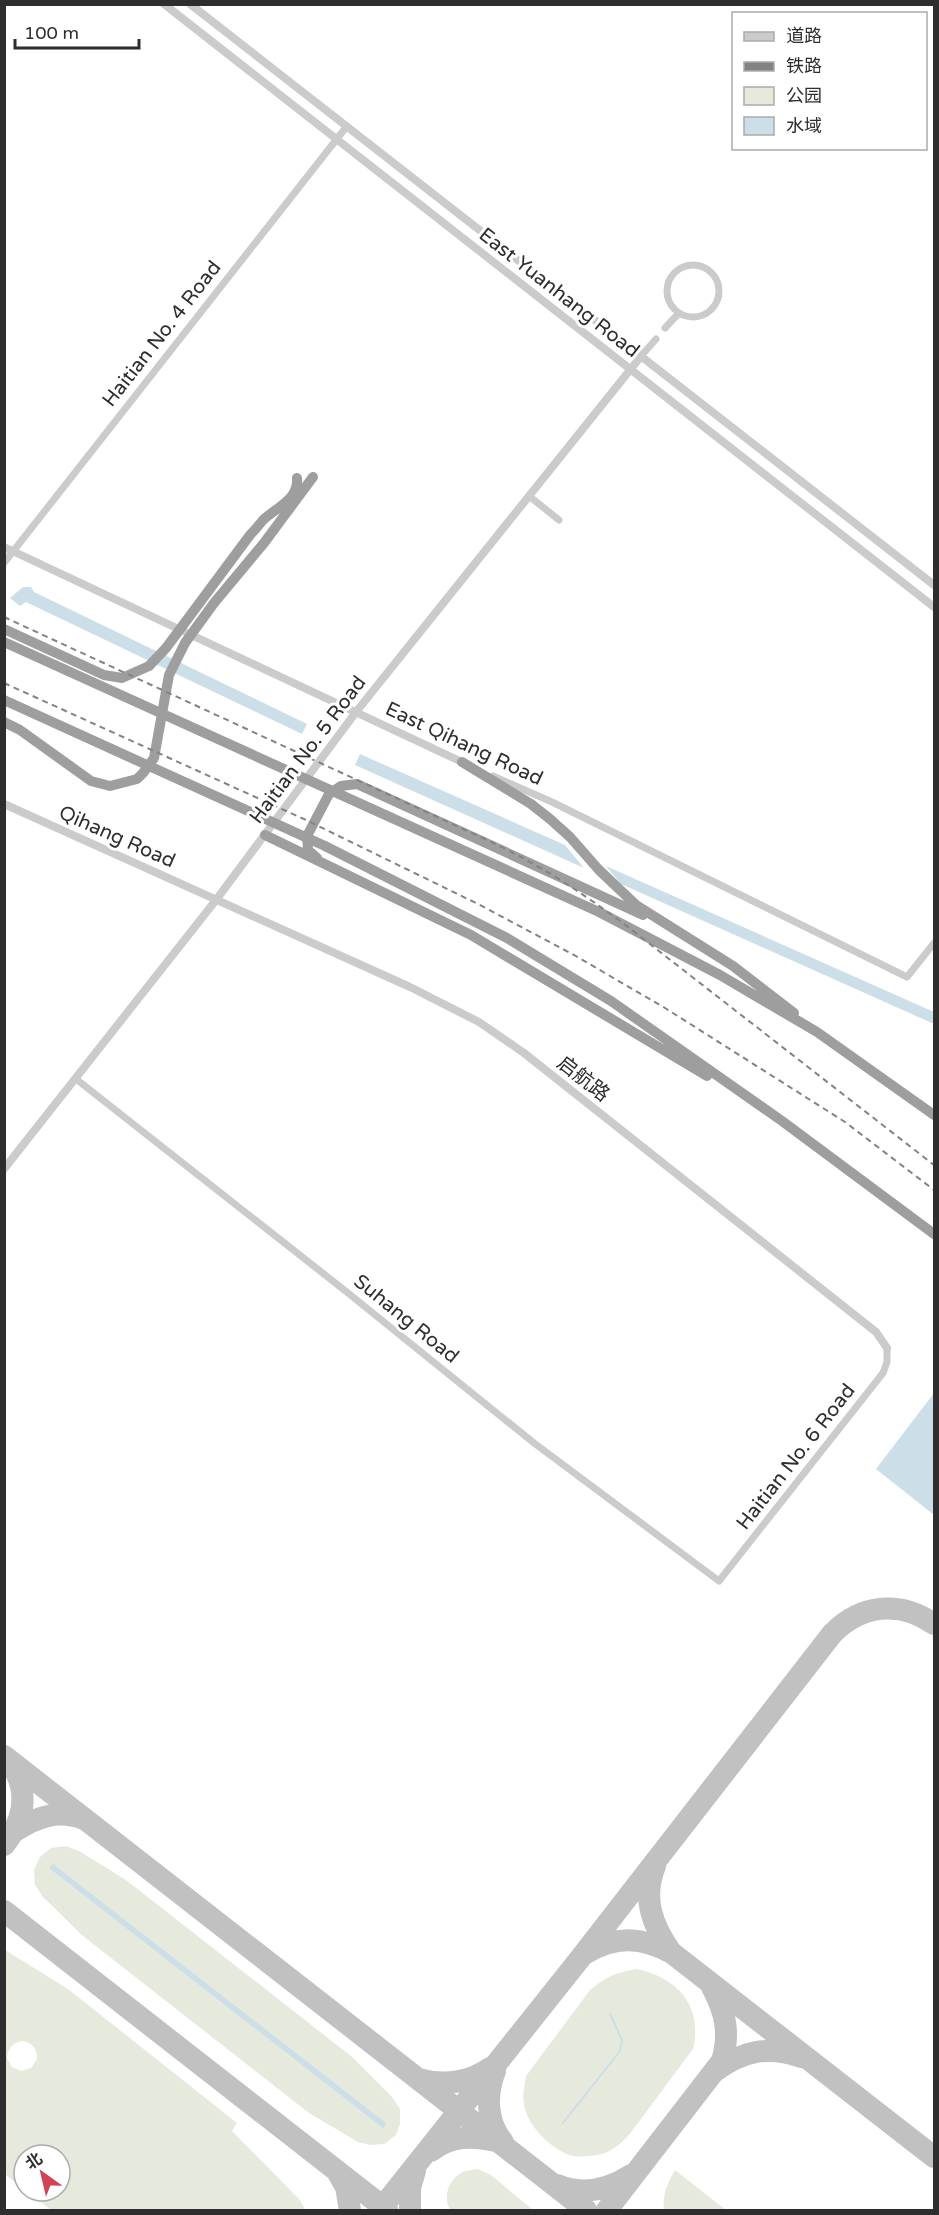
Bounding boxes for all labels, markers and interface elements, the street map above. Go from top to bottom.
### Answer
scale bar [15,12,140,50]
legend [732,12,927,150]
text: 100 m [24,22,79,44]
text: 道路 [786,25,822,47]
text: 铁路 [786,55,822,77]
text: 公园 [786,85,822,107]
text: 水域 [786,115,822,137]
street label: East Yuanhang Road [474,223,644,363]
street label: Haitian No. 4 Road [98,256,226,412]
street label: Haitian No. 5 Road [245,671,371,829]
street label: East Qihang Road [381,697,547,791]
street label: Qihang Road [55,801,179,873]
street label: 启航路 [552,1051,614,1107]
street label: Suhang Road [349,1269,463,1369]
street label: Haitian No. 6 Road [732,1379,860,1535]
north arrow [12,2143,72,2203]
text: 北 [22,2149,46,2174]

